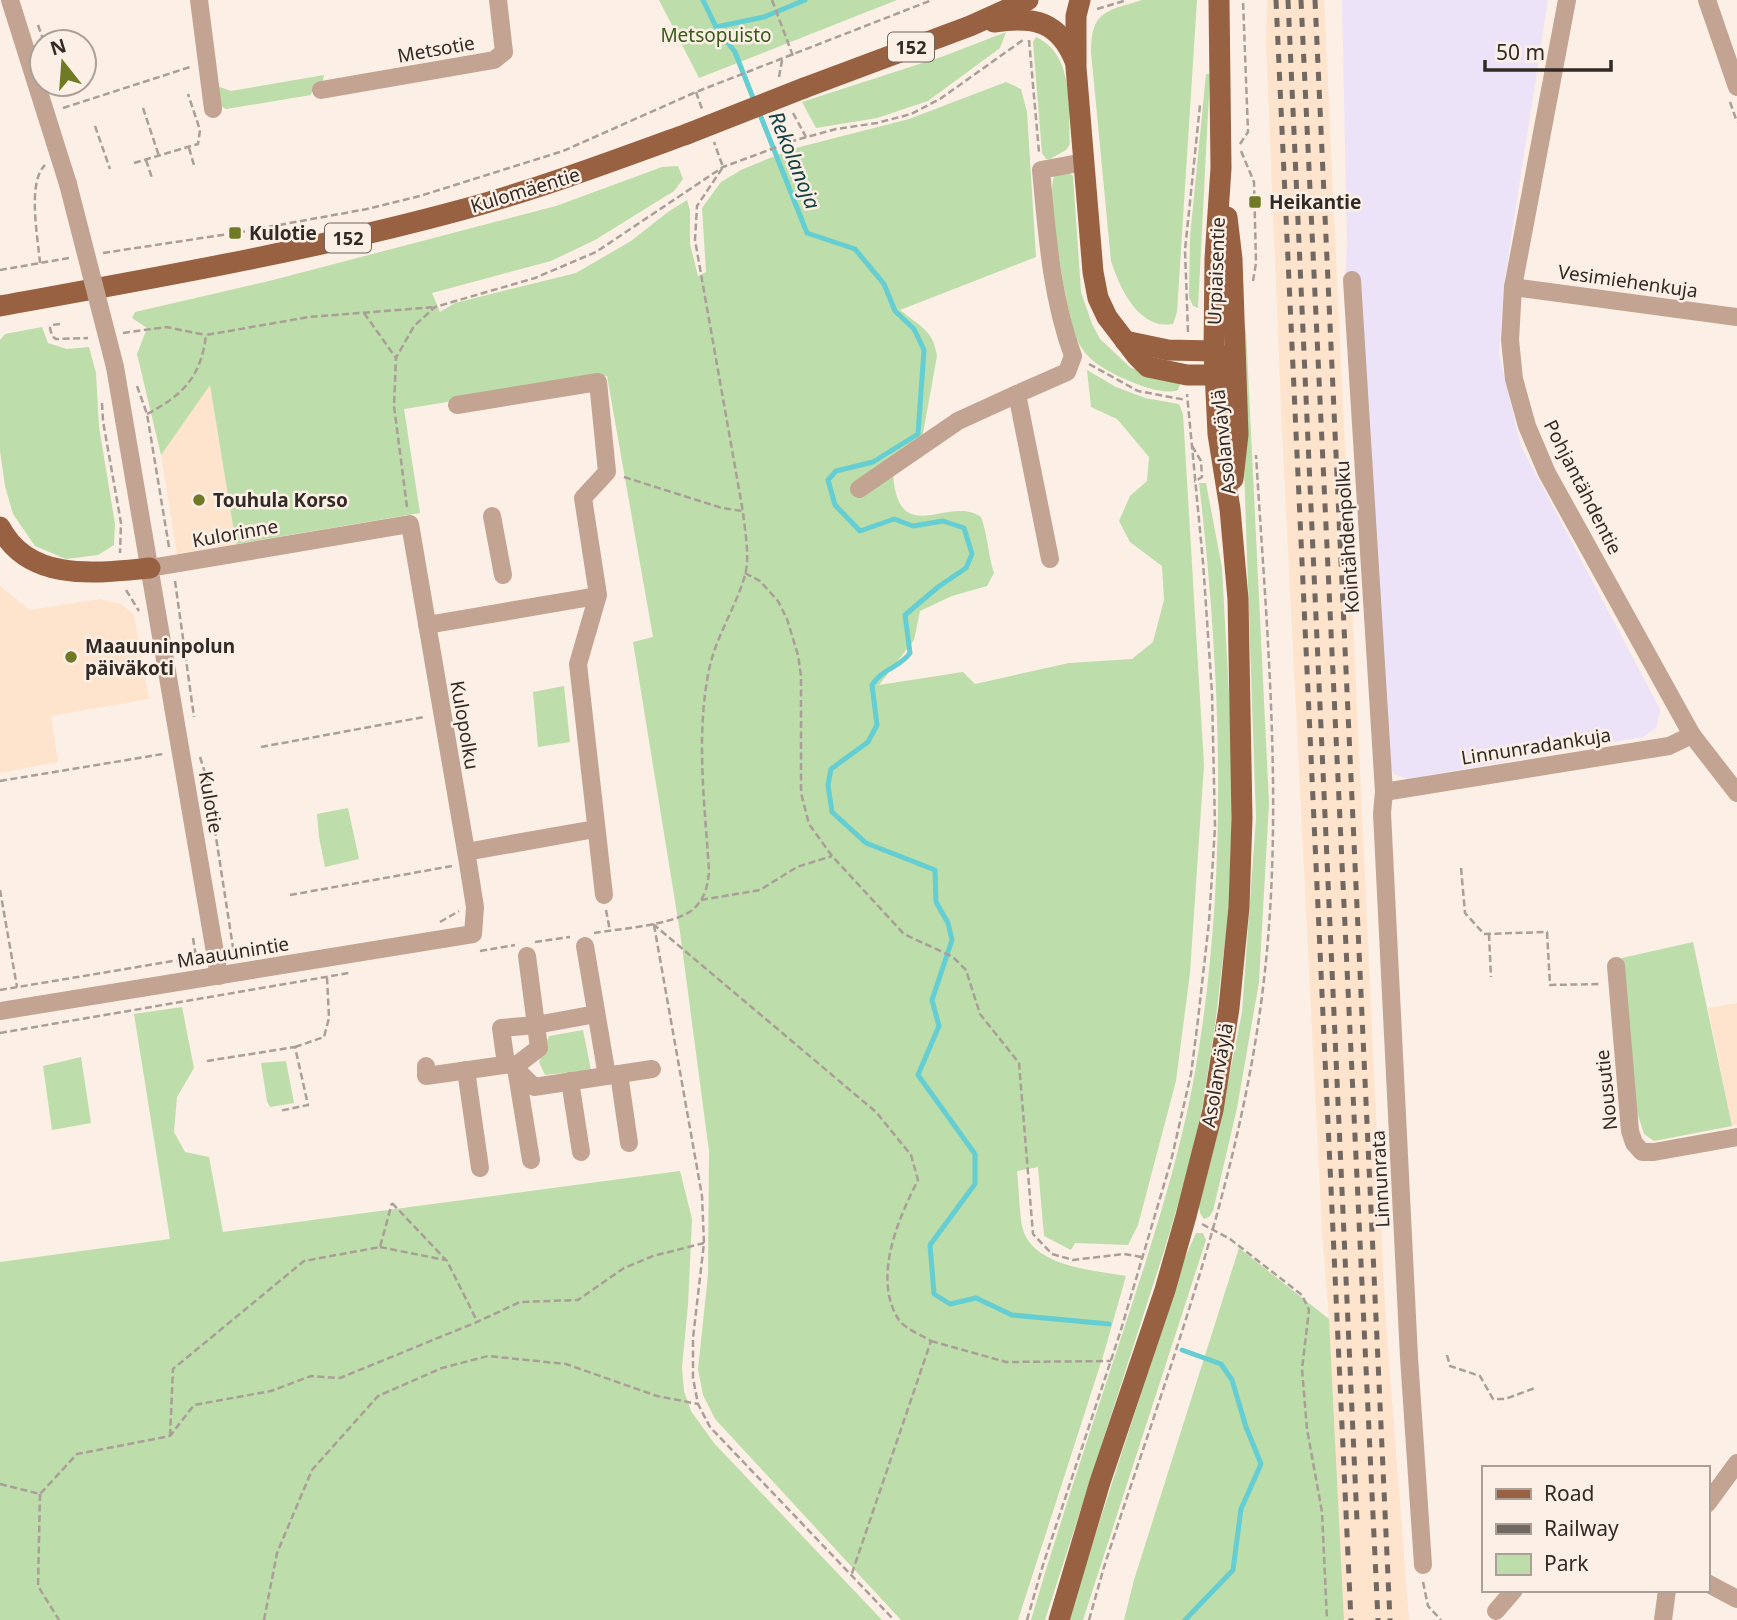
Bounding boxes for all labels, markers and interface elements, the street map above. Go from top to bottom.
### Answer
park label: Metsopuisto [660,22,772,48]
north arrow [28,28,98,98]
scale bar [1485,28,1611,72]
street label: Metsotie [395,29,477,69]
text: N [47,32,69,61]
road number: 152 [888,32,934,62]
text: 50 m [1496,38,1545,66]
water label: Rekolanoja [763,107,827,213]
street label: Kulomäentie [467,161,583,219]
place label: Heikantie [1269,189,1361,215]
marker: Heikantie [1247,194,1263,210]
street label: Urpiaisentie [1201,217,1231,325]
place label: Kulotie [249,220,317,246]
road number: 152 [325,224,371,252]
marker: Kulotie [227,225,243,241]
street label: Vesimiehenkuja [1556,258,1700,304]
street label: Asolanväylä [1205,388,1241,496]
street label: Pohjantähdentie [1538,415,1628,559]
street label: Kointähdenpolku [1329,460,1365,614]
place label: Touhula Korso [213,487,348,513]
marker: Touhula Korso [191,492,207,508]
street label: Kulorinne [190,513,280,553]
place label: Maauuninpolun päiväkoti [85,633,235,681]
marker: Maauuninpolun päiväkoti [63,649,79,665]
street label: Kulopolku [444,678,486,772]
street label: Linnunradankuja [1459,721,1613,771]
street label: Kulotie [193,769,229,835]
street label: Maauunintie [175,930,291,974]
street label: Asolanväylä [1195,1021,1239,1129]
street label: Nousutie [1589,1048,1623,1132]
street label: Linnunrata [1364,1130,1396,1228]
legend [1482,1466,1709,1592]
text: Road [1544,1479,1594,1507]
text: Railway [1544,1514,1619,1542]
text: Park [1544,1549,1589,1577]

